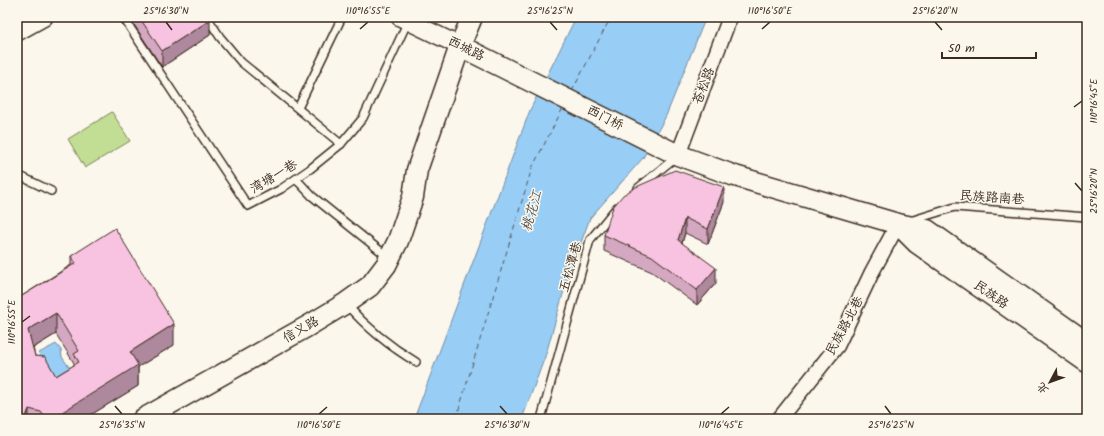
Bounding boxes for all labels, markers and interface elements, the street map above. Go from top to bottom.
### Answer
text: 25°16'30"N [143,3,189,19]
text: 110°16'55"E [346,3,392,19]
text: 25°16'25"N [527,3,573,19]
text: 110°16'50"E [748,3,793,19]
text: 25°16'20"N [912,3,958,19]
street label: 西城路 [444,31,488,67]
scale bar [942,34,1036,60]
text: 50 m [948,39,975,58]
street label: 苍松路 [687,64,721,108]
text: 110°16'45"E [1086,77,1102,123]
street label: 西门桥 [583,100,627,136]
street label: 湾塘一巷 [246,155,302,199]
text: 25°16'20"N [1086,168,1102,214]
street label: 民族路南巷 [959,185,1025,211]
water label: 桃花江 [516,187,549,234]
street label: 五松潭巷 [554,239,588,295]
street label: 民族路 [969,275,1013,315]
street label: 民族路北巷 [820,292,870,360]
text: 110°16'55"E [4,298,20,344]
street label: 信义路 [279,311,323,349]
north arrow [1030,362,1070,402]
text: 北 [1033,378,1054,398]
text: 25°16'35"N [99,417,145,433]
text: 110°16'50"E [297,417,342,433]
text: 25°16'30"N [484,417,530,433]
text: 110°16'45"E [699,417,745,433]
text: 25°16'25"N [868,417,914,433]

